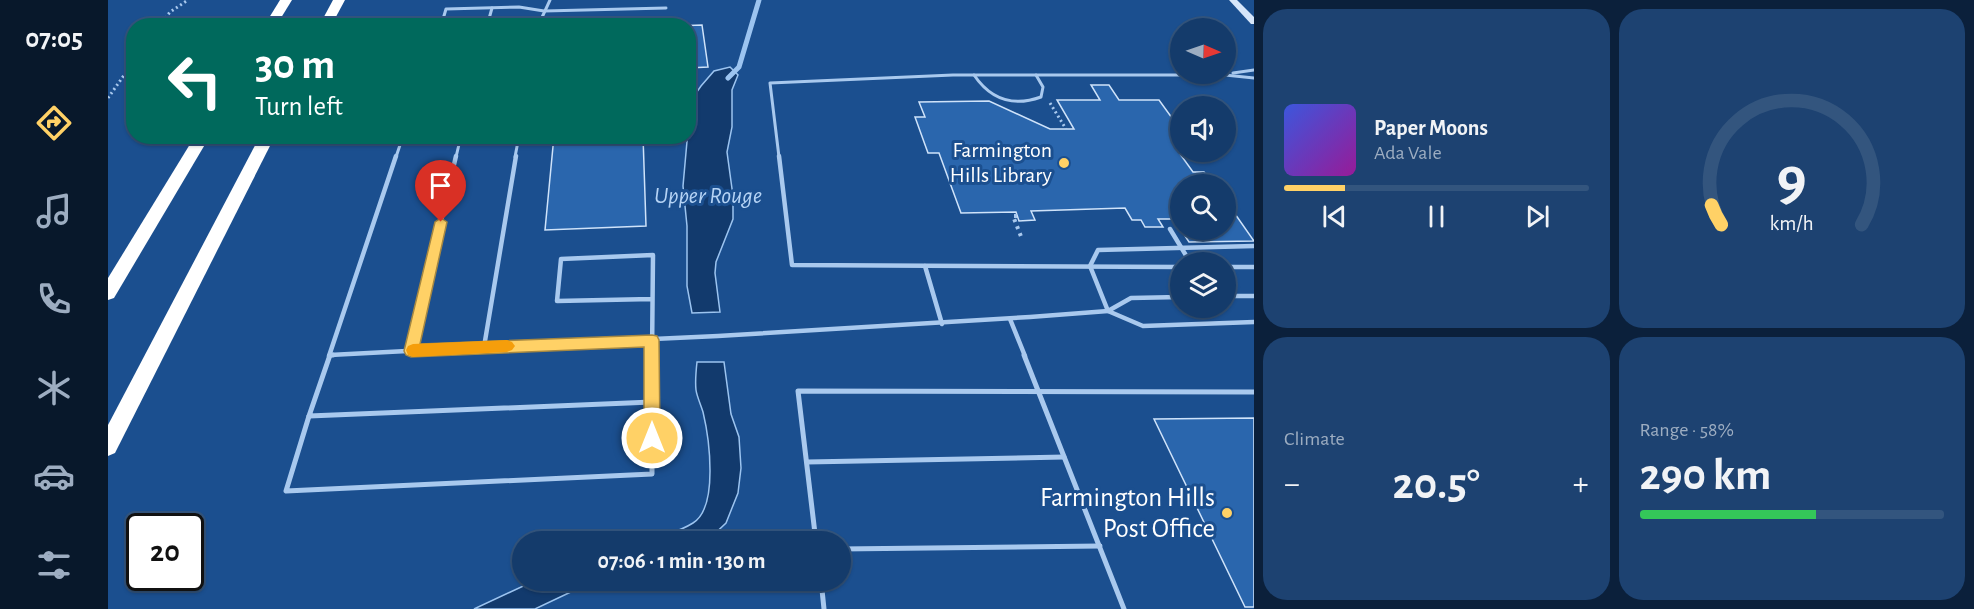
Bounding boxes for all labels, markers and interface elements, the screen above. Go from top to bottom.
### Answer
north arrow [1170,18,1236,84]
map controls [1170,18,1236,318]
text: 07:05 [25,25,83,52]
icon: left [156,42,234,120]
text: 30 m [255,44,335,86]
text: Turn left [255,93,343,120]
button: sound [1170,96,1236,162]
icon: directions [33,102,75,144]
text: Paper Moons [1374,117,1488,139]
place label: Farmington Hills Library [950,139,1053,186]
text: Ada Vale [1374,143,1442,163]
text: 9 [1777,150,1807,212]
marker: Farmington Hills Library [1057,156,1071,170]
pin [415,160,466,222]
icon: arrive [424,169,457,202]
button: search [1170,174,1236,240]
water label: Upper Rouge [654,184,762,208]
icon: music [33,190,75,232]
icon: previous [1318,200,1351,233]
icon: pause [1420,200,1453,233]
icon: next [1521,200,1554,233]
text: km/h [1770,214,1814,235]
button: layers [1170,252,1236,318]
icon: phone [33,278,75,320]
icon: climate [33,367,75,409]
position arrow [620,406,684,470]
text: Range · 58% [1640,420,1734,440]
text: Climate [1284,429,1345,449]
text: 290 km [1640,453,1771,498]
icon: car [33,455,75,497]
text: 20.5° [1392,462,1480,507]
text: − [1284,468,1300,501]
text: + [1573,468,1588,501]
place label: Farmington Hills Post Office [1040,484,1215,542]
marker: Farmington Hills Post Office [1220,506,1234,520]
speed limit sign: 20 [126,513,204,591]
icon: filters [33,544,75,586]
text: 07:06 · 1 min · 130 m [598,550,765,572]

